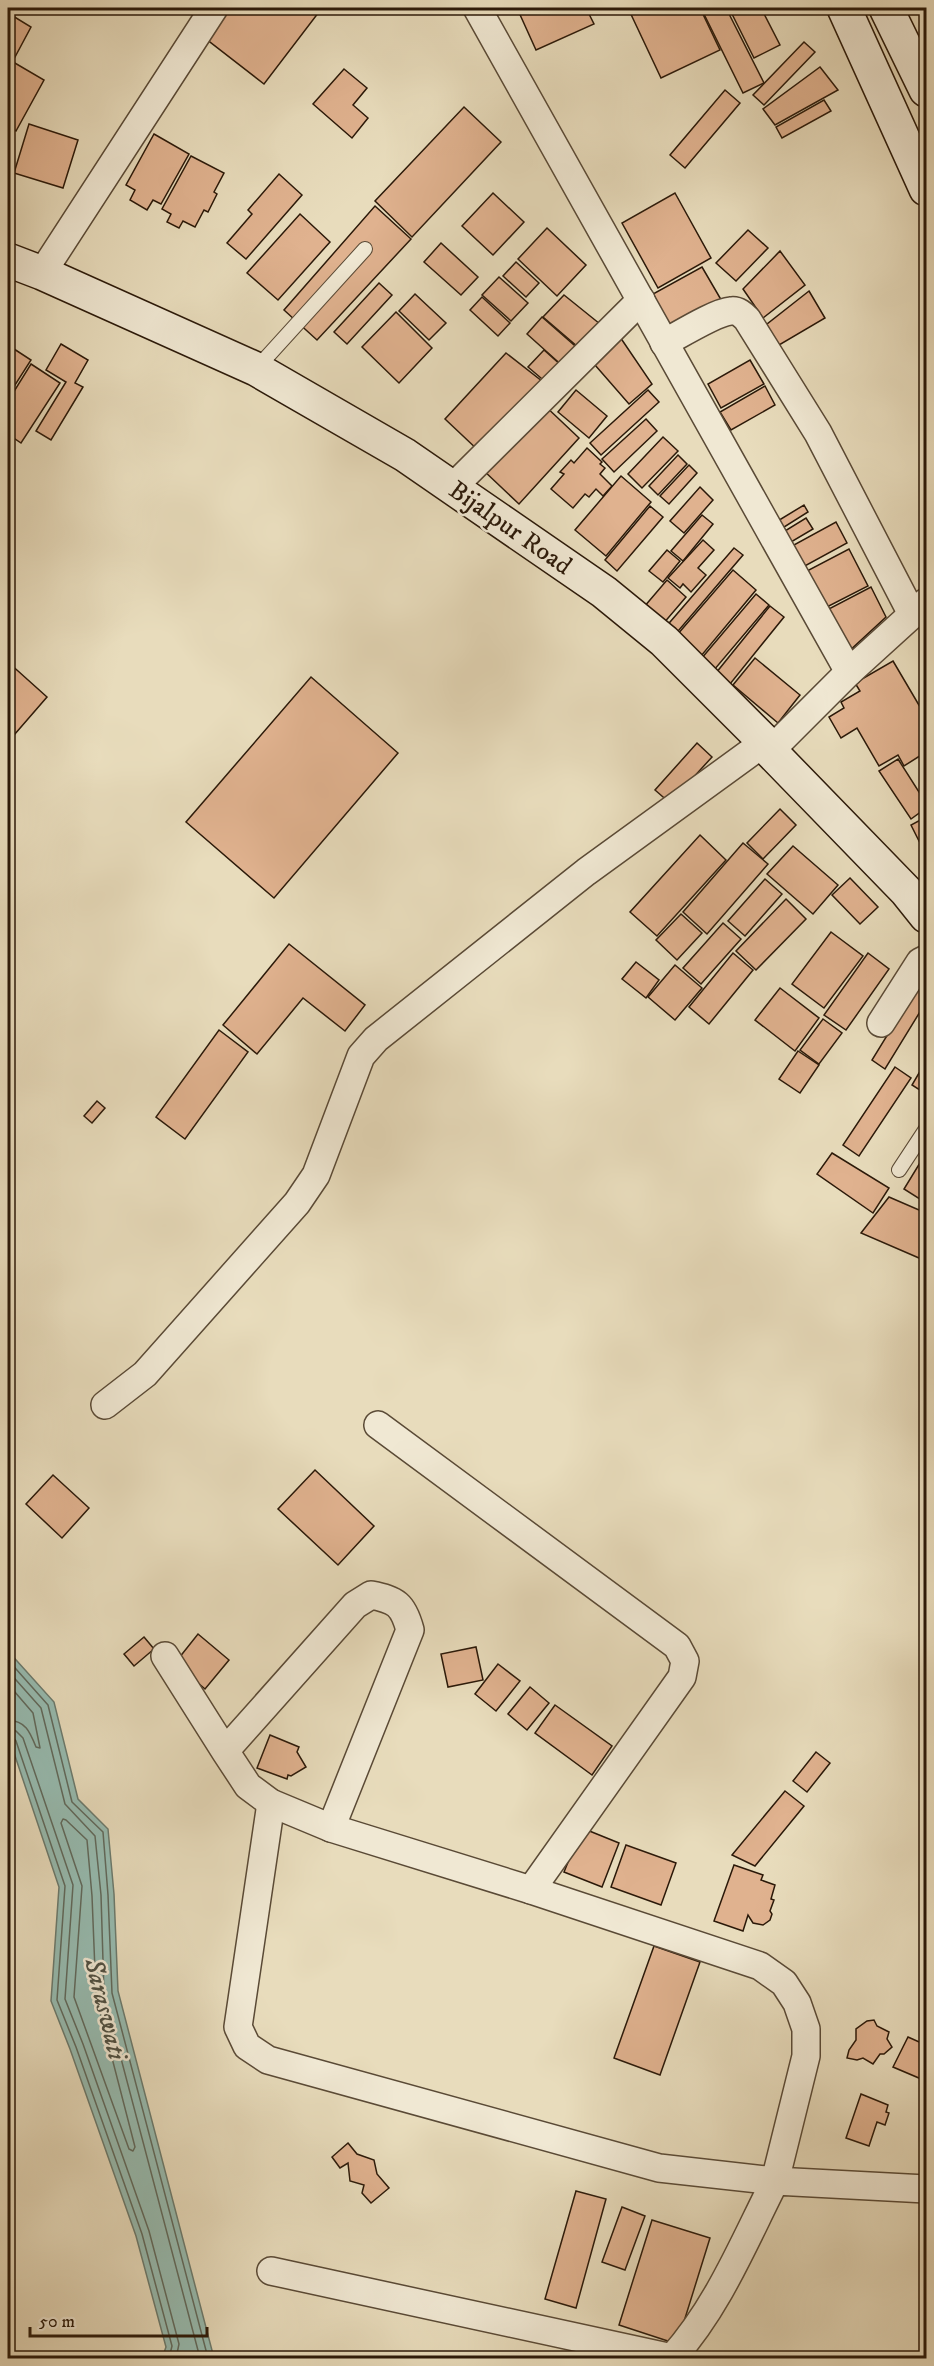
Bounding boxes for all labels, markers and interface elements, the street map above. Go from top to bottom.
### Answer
street label: Bijalpur Road [442,474,578,583]
water label: Saraswati [76,1954,135,2065]
scale bar [30,2300,207,2338]
text: 50 m [39,2311,75,2333]

